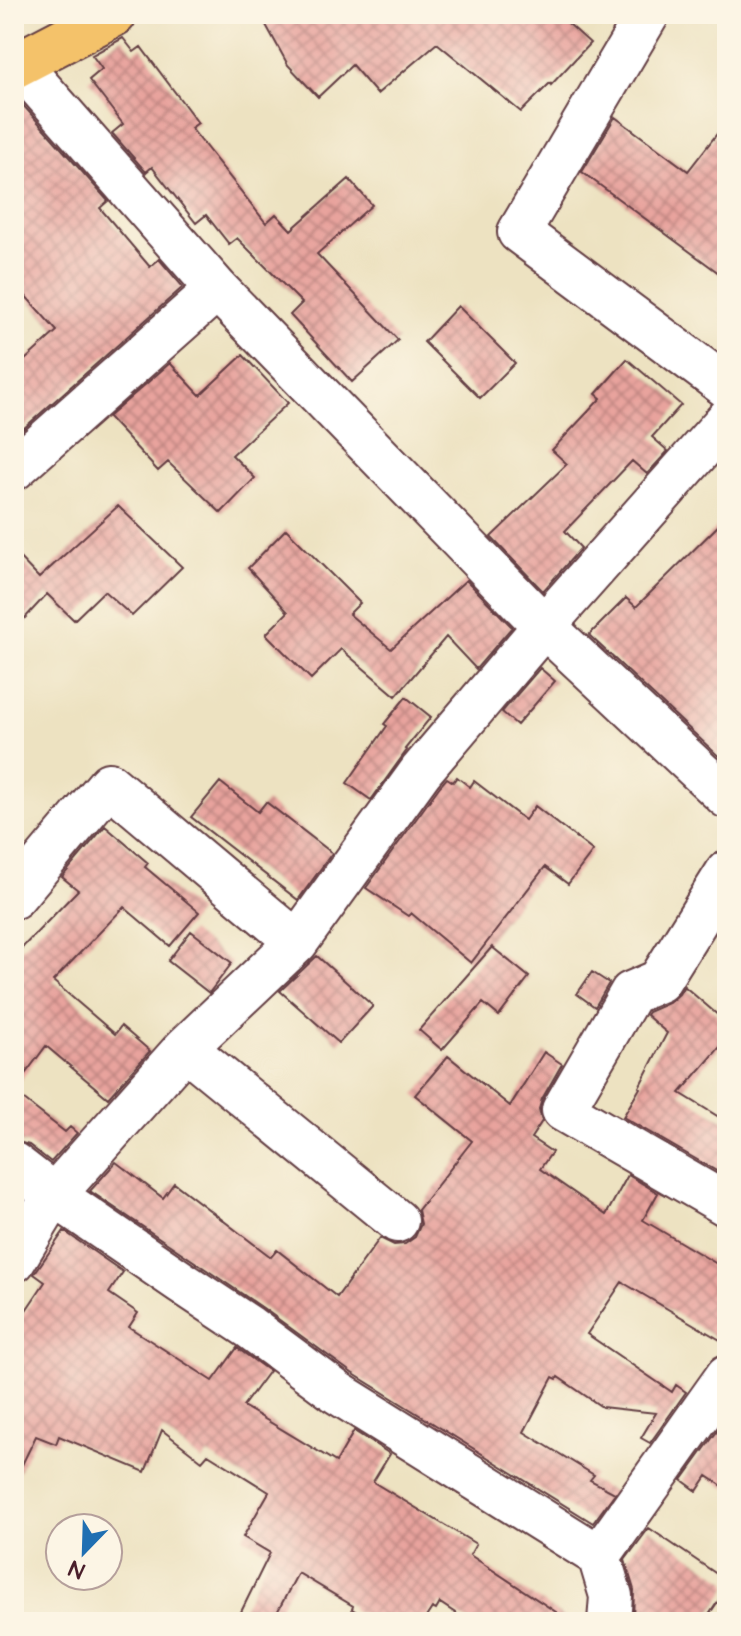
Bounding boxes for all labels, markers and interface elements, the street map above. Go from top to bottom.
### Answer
north arrow [44,1512,124,1592]
text: N [64,1552,89,1586]

